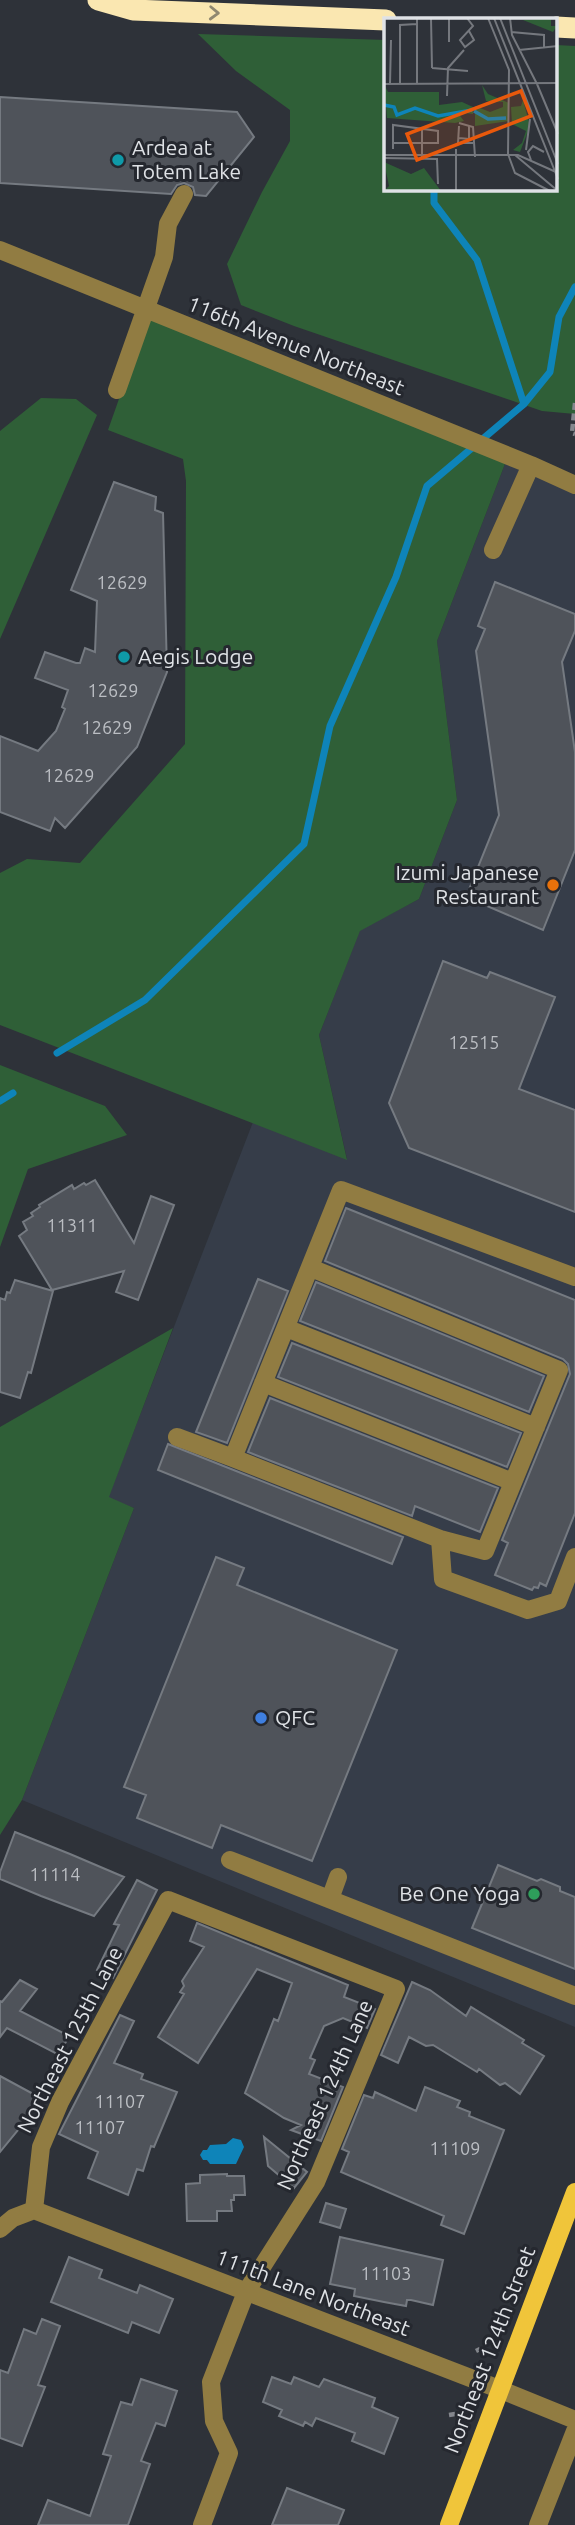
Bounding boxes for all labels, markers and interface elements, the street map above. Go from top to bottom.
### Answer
one-way arrow [209,6,220,21]
inset map [384,18,558,191]
place label: Ardea at Totem Lake [132,135,241,183]
marker: Ardea at Totem Lake [110,152,126,168]
street label: 116th Avenue Northeast [185,291,408,400]
house number: 12629 [97,572,147,592]
place label: Aegis Lodge [138,644,253,668]
marker: Aegis Lodge [116,649,132,665]
house number: 12629 [88,680,138,700]
house number: 12629 [82,717,132,737]
house number: 12629 [44,765,94,785]
place label: Izumi Japanese Restaurant [395,860,539,908]
marker: Izumi Japanese Restaurant [545,877,561,893]
house number: 12515 [449,1032,499,1052]
house number: 11311 [47,1215,97,1235]
place label: QFC [275,1705,315,1729]
marker: QFC [253,1710,269,1726]
house number: 11114 [30,1864,80,1884]
place label: Be One Yoga [399,1881,520,1905]
marker: Be One Yoga [526,1886,542,1902]
street label: Northeast 125th Lane [12,1942,126,2137]
street label: Northeast 124th Lane [271,1996,377,2193]
house number: 11107 [95,2091,145,2111]
house number: 11107 [75,2117,125,2137]
house number: 11109 [430,2138,480,2158]
street label: Northeast 124th Street [439,2243,540,2456]
street label: 111th Lane Northeast [213,2244,414,2340]
house number: 11103 [361,2263,411,2283]

